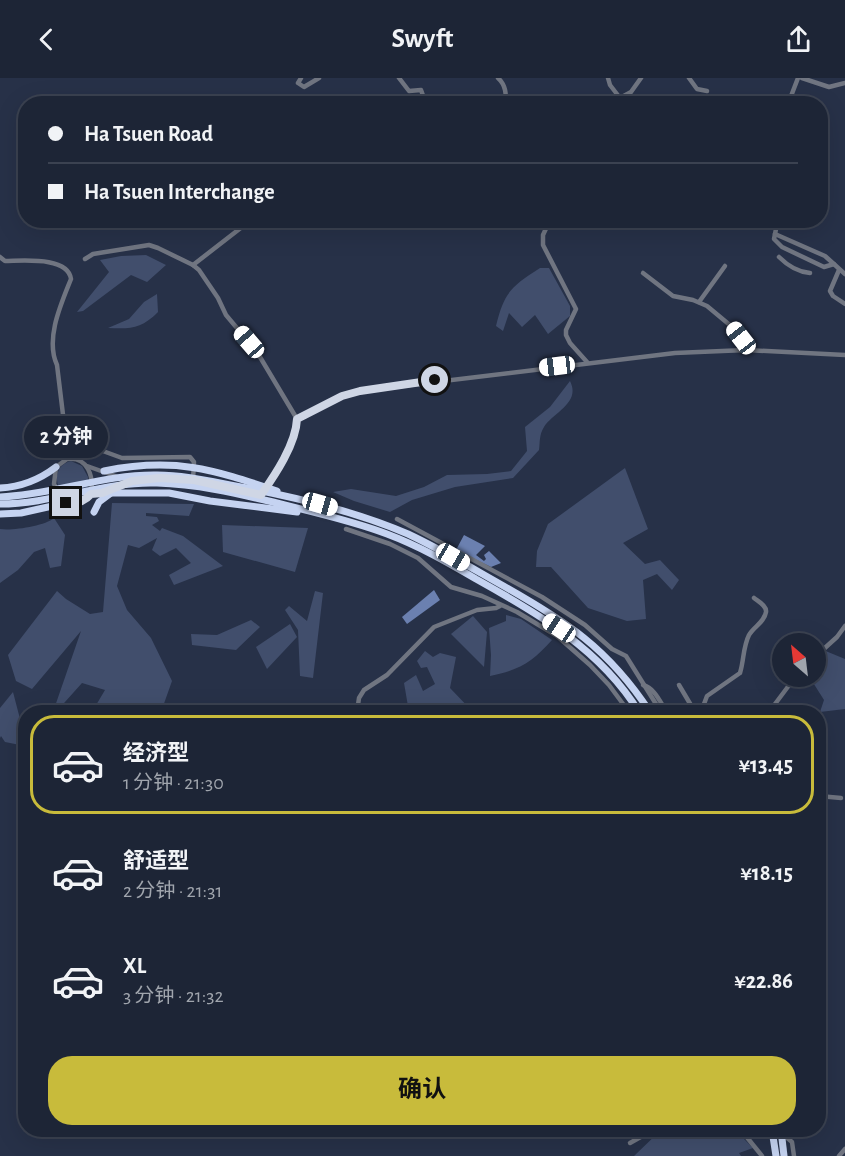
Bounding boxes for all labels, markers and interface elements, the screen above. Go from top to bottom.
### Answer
icon: back [30,23,63,56]
icon: share [782,23,815,56]
text: Swyft [392,25,453,52]
text: Ha Tsuen Road [84,123,213,145]
text: Ha Tsuen Interchange [84,181,275,203]
car [723,318,759,358]
car [230,323,268,361]
car [538,355,576,377]
route start [421,366,448,393]
callout: 2 分钟 [24,416,108,458]
text: 2 分钟 [40,427,92,447]
route end [52,489,79,516]
car [300,490,340,518]
car [433,540,473,574]
car [539,610,579,646]
north arrow [772,633,826,687]
map controls [772,633,826,687]
icon: car [51,738,105,792]
text: 经济型 [123,742,189,764]
text: ¥13.45 [738,754,793,776]
text: 1 分钟 · 21:30 [123,773,224,793]
icon: car [51,846,105,900]
text: 舒适型 [123,850,189,872]
text: ¥18.15 [740,862,793,884]
text: 2 分钟 · 21:31 [123,881,222,901]
icon: car [51,954,105,1008]
text: XL [123,955,146,977]
text: ¥22.86 [734,970,793,992]
text: 3 分钟 · 21:32 [123,986,224,1006]
button: 确认 [48,1056,796,1125]

